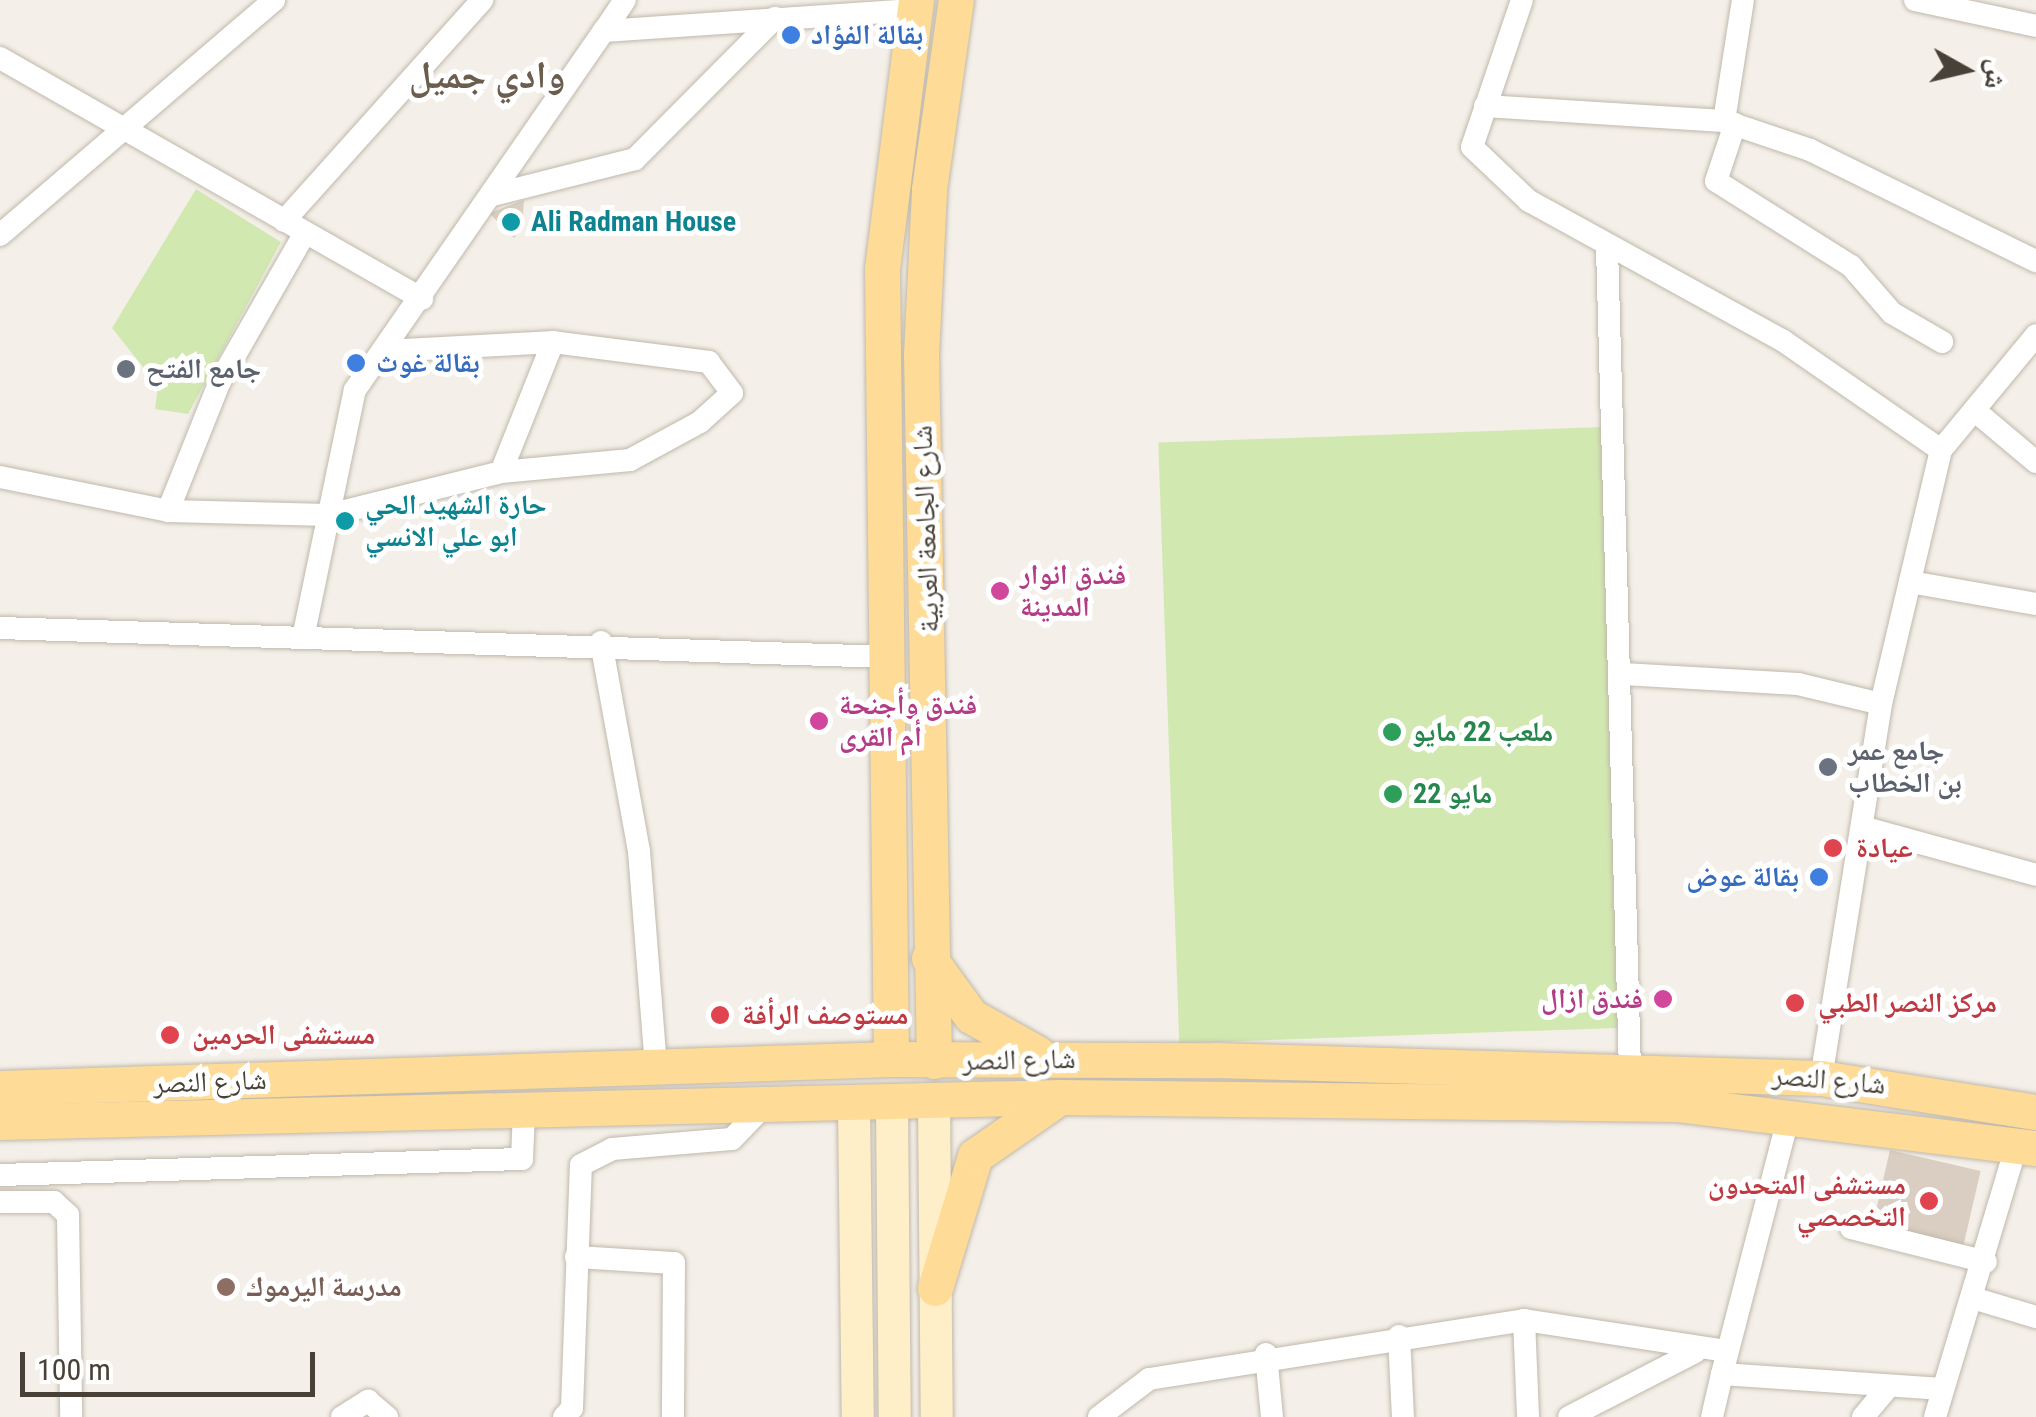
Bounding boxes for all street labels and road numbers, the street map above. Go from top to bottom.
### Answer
street label: شارع الجامعة العربية [906,425,946,633]
street label: شارع النصر [962,1042,1076,1078]
street label: شارع النصر [1771,1058,1887,1102]
street label: شارع النصر [153,1063,267,1101]

